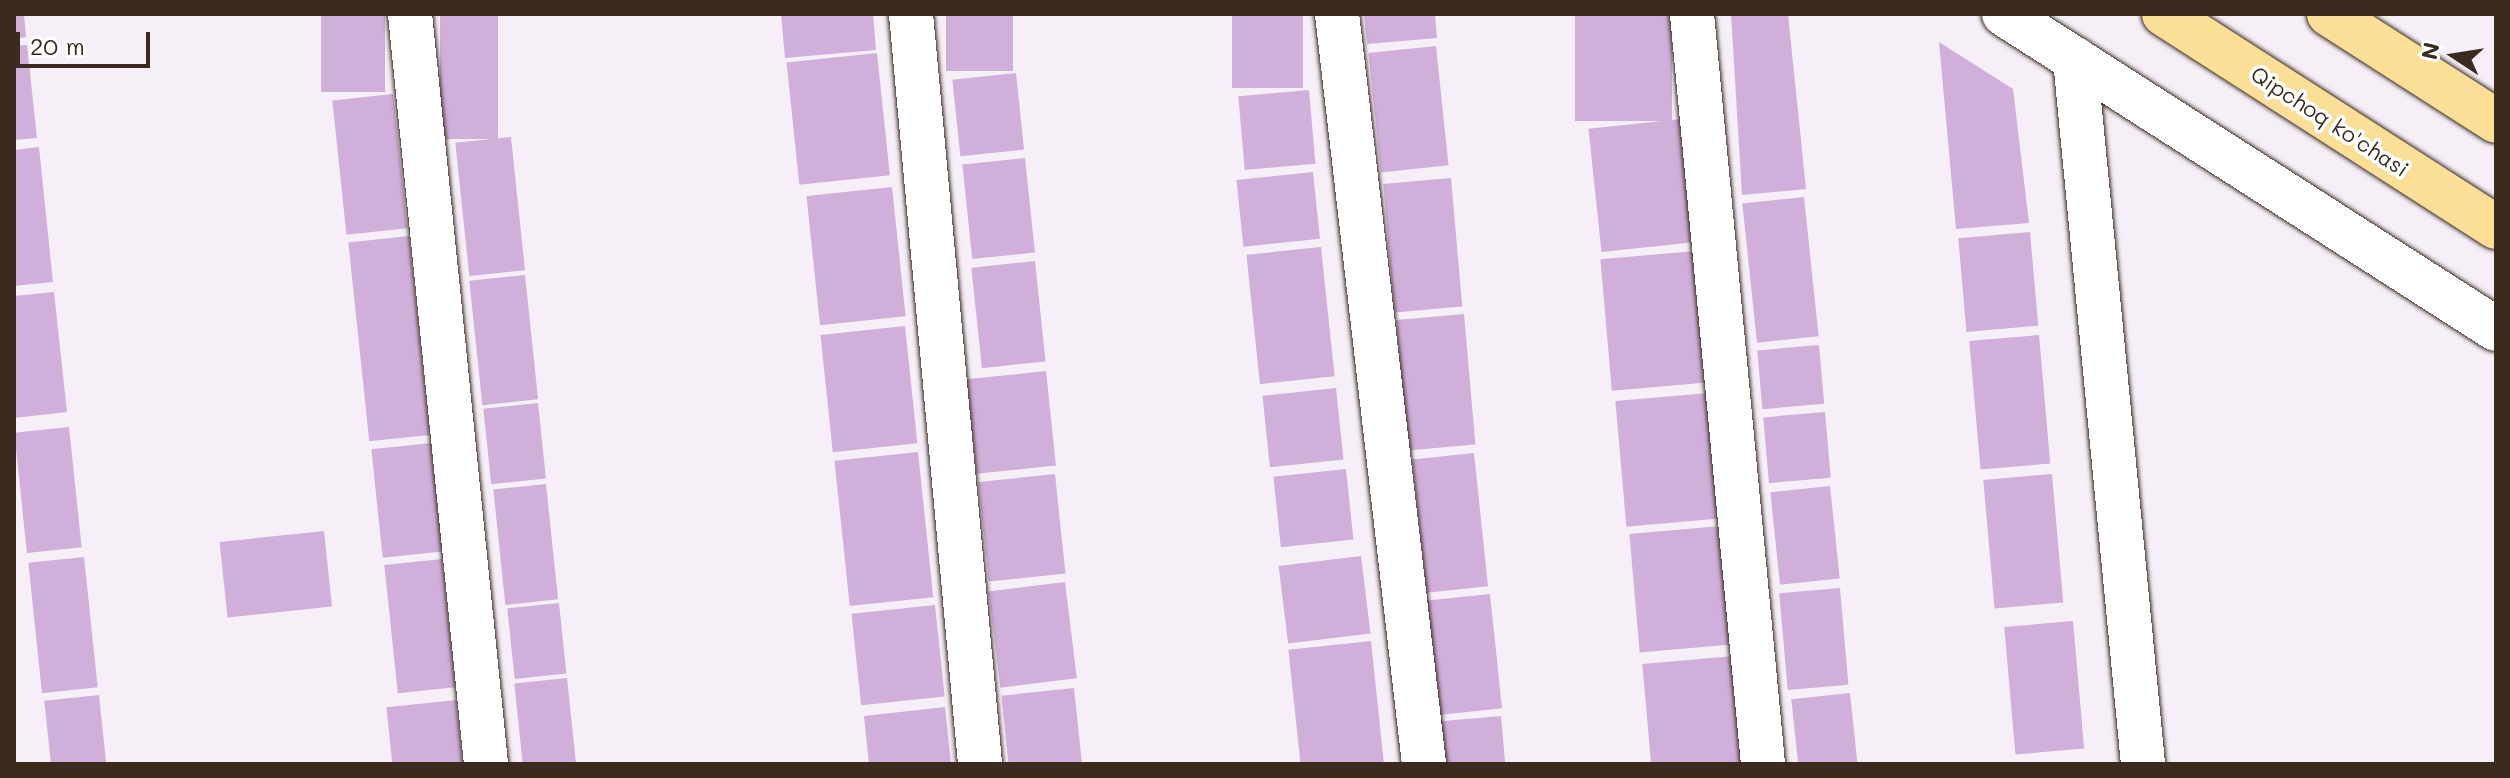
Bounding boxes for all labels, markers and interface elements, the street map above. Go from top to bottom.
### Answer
scale bar [20,16,154,66]
north arrow [2414,16,2494,96]
text: 20 m [30,30,85,61]
text: N [2414,40,2446,62]
street label: Qipchoq ko'chasi [2246,60,2414,182]

